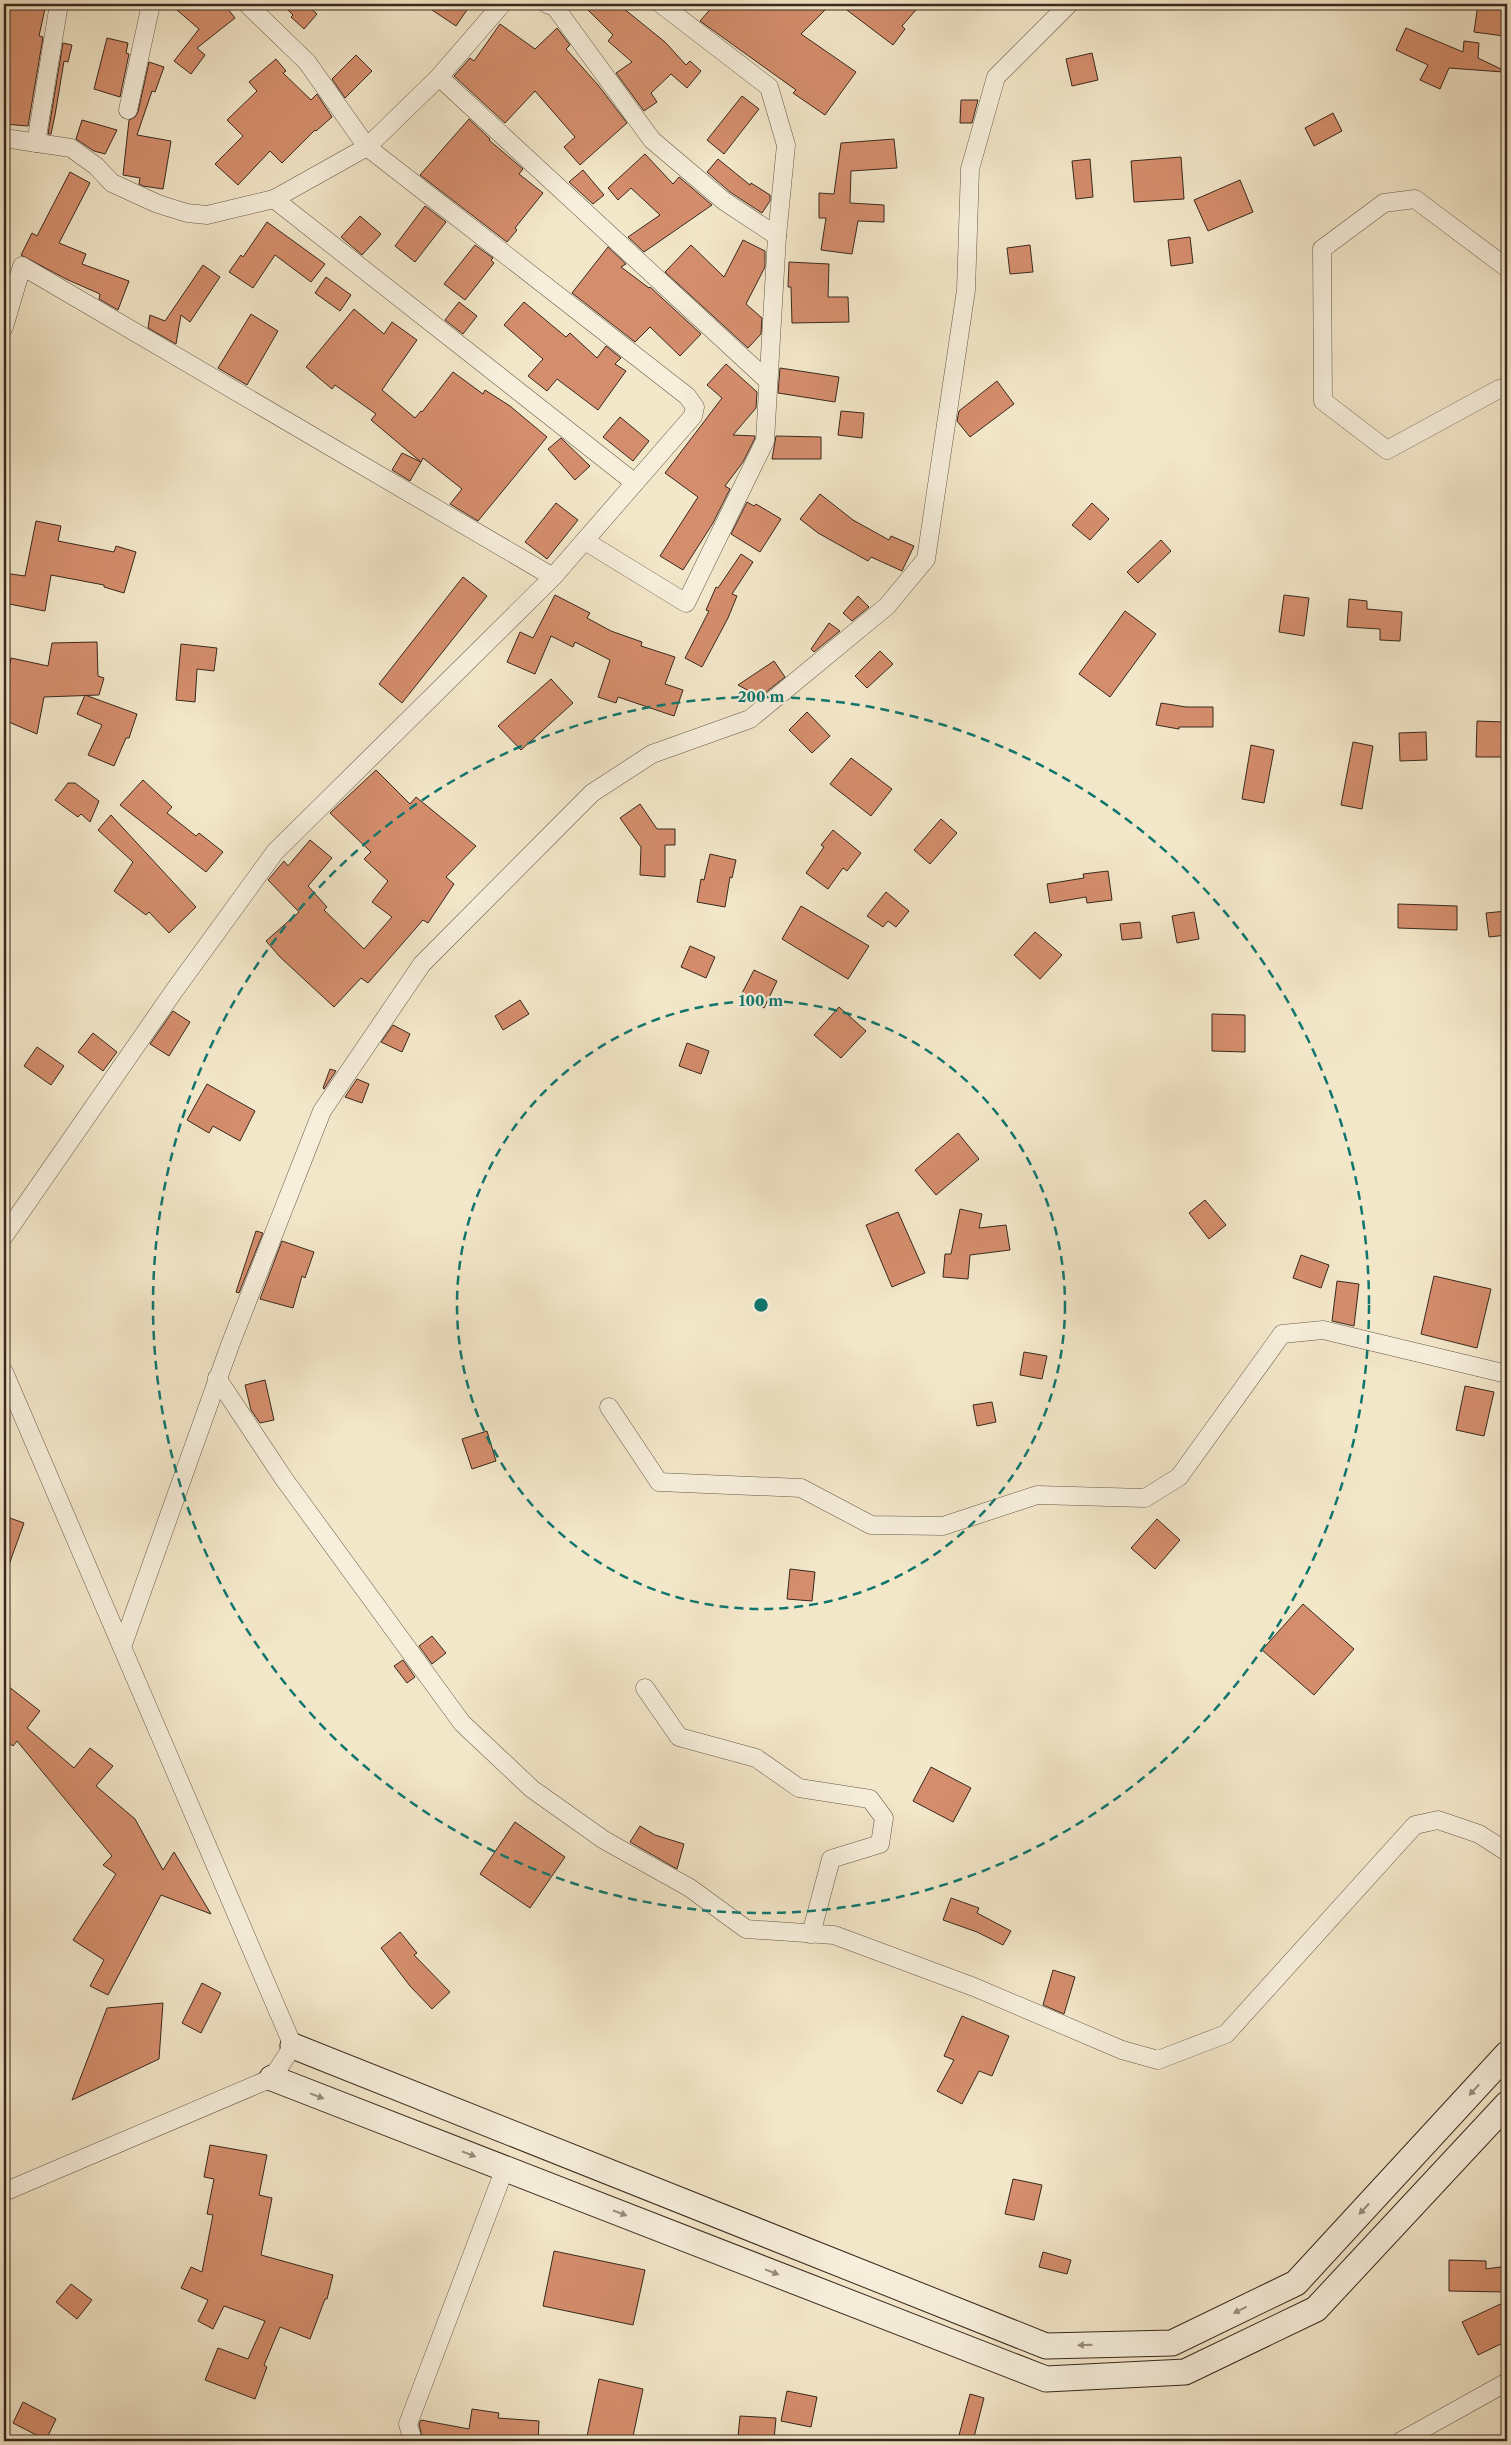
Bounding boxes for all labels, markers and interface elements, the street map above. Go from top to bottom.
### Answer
text: 200 m [738,687,784,706]
text: 100 m [739,991,783,1010]
centre of rings [752,1296,770,1314]
one-way arrow [1468,2083,1480,2095]
one-way arrow [310,2093,325,2100]
one-way arrow [462,2151,476,2159]
one-way arrow [1358,2203,1370,2215]
one-way arrow [613,2210,628,2217]
one-way arrow [765,2268,780,2276]
one-way arrow [1233,2306,1247,2314]
one-way arrow [1077,2342,1093,2350]

